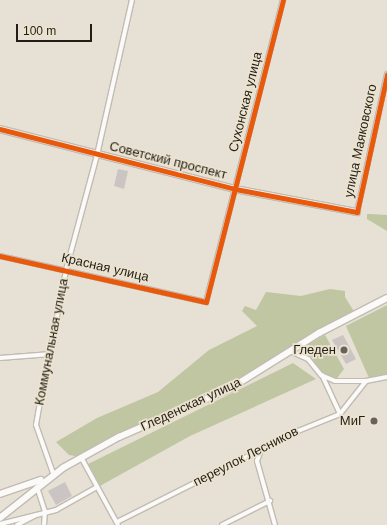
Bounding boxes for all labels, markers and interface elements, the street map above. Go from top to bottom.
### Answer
scale bar [18,16,94,42]
text: 100 m [23,24,56,38]
street label: Сухонская улица [226,50,266,154]
street label: улица Маяковского [341,83,381,199]
street label: Советский проспект [108,139,228,183]
street label: Красная улица [60,250,150,286]
street label: Коммунальная улица [32,277,72,407]
place label: Гледен [293,342,336,358]
marker: Гледен [339,345,349,355]
street label: Гледенская улица [138,375,244,435]
place label: МиГ [340,413,365,429]
marker: МиГ [368,415,380,427]
street label: переулок Лесников [191,424,301,490]

